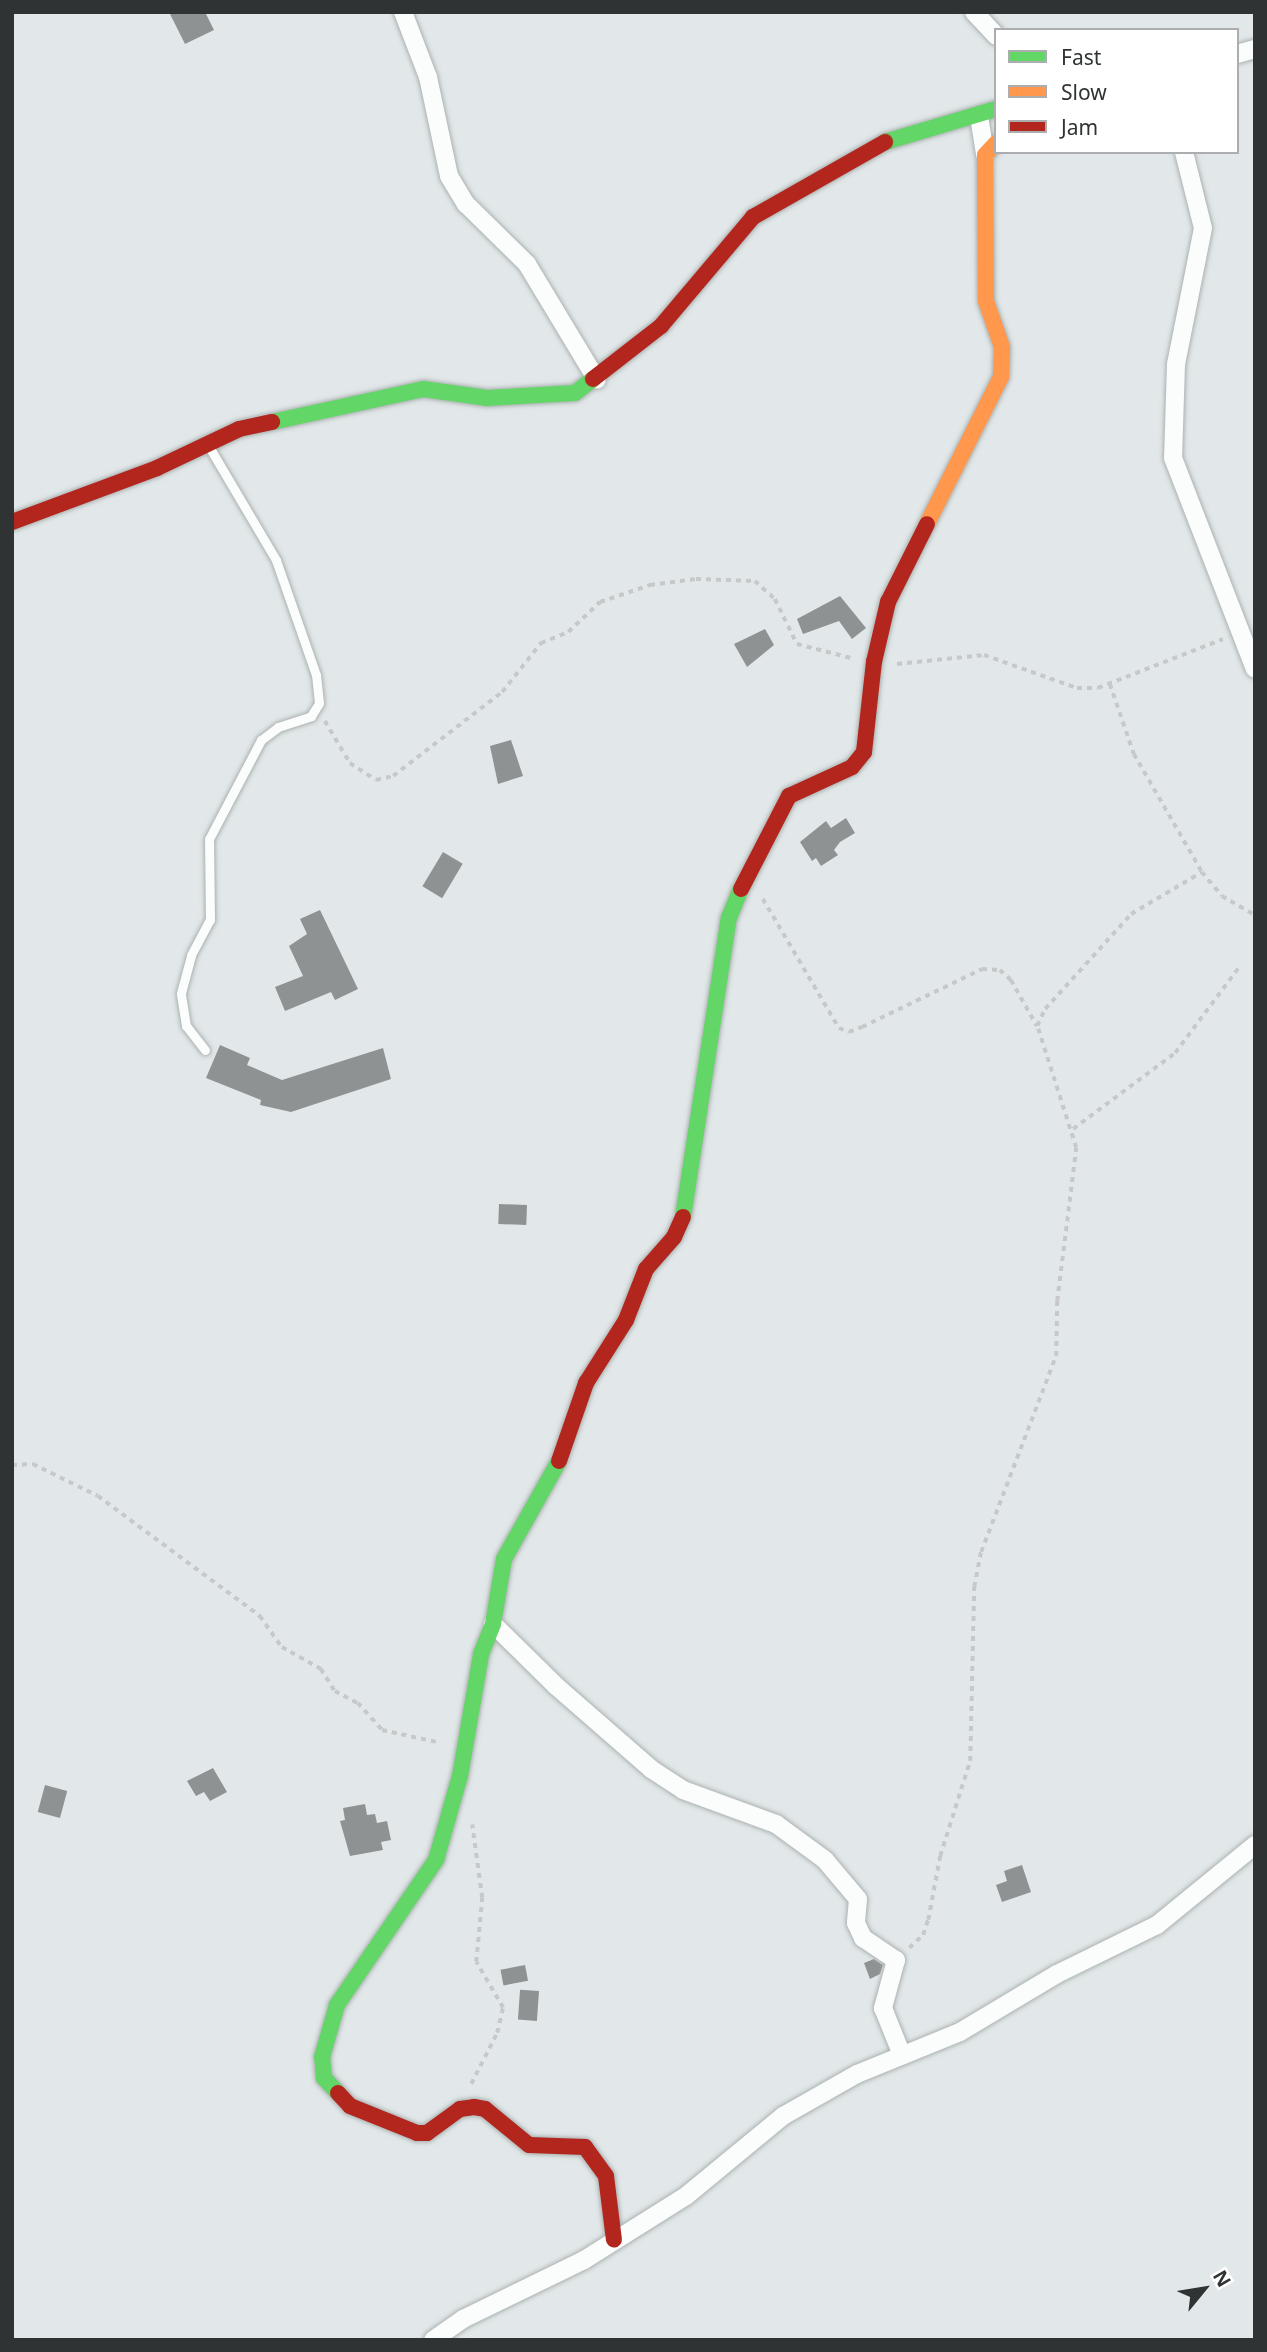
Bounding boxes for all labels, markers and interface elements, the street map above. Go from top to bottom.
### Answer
legend [994,28,1239,154]
text: Fast [1061,43,1101,71]
text: Slow [1061,78,1107,106]
text: Jam [1061,113,1098,141]
north arrow [1169,2254,1239,2324]
text: N [1207,2265,1237,2292]

